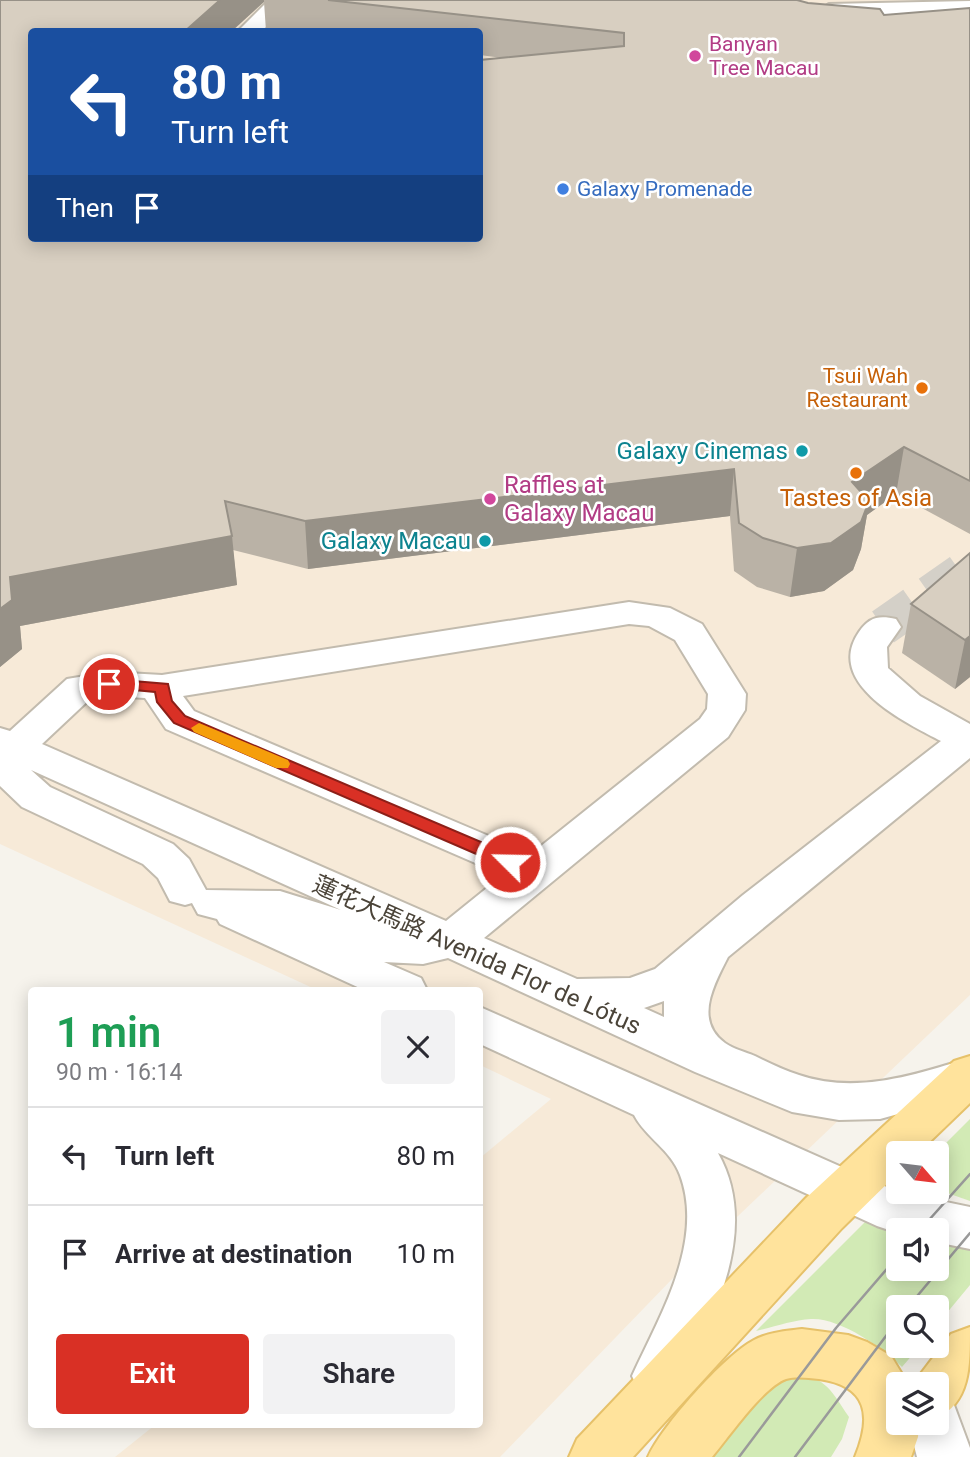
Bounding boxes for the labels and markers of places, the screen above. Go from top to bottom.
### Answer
place label: Banyan Tree Macau [709,32,819,80]
marker: Banyan Tree Macau [687,48,703,64]
place label: Galaxy Promenade [577,177,753,201]
marker: Galaxy Promenade [555,181,571,197]
place label: Tsui Wah Restaurant [807,364,908,412]
marker: Tsui Wah Restaurant [914,380,930,396]
place label: Galaxy Cinemas [617,437,788,465]
marker: Galaxy Cinemas [794,443,810,459]
marker: Tastes of Asia [848,465,864,481]
place label: Raffles at Galaxy Macau [504,471,654,527]
place label: Tastes of Asia [780,484,932,512]
marker: Raffles at Galaxy Macau [482,491,498,507]
place label: Galaxy Macau [321,527,471,555]
marker: Galaxy Macau [477,533,493,549]
pin [79,654,139,714]

